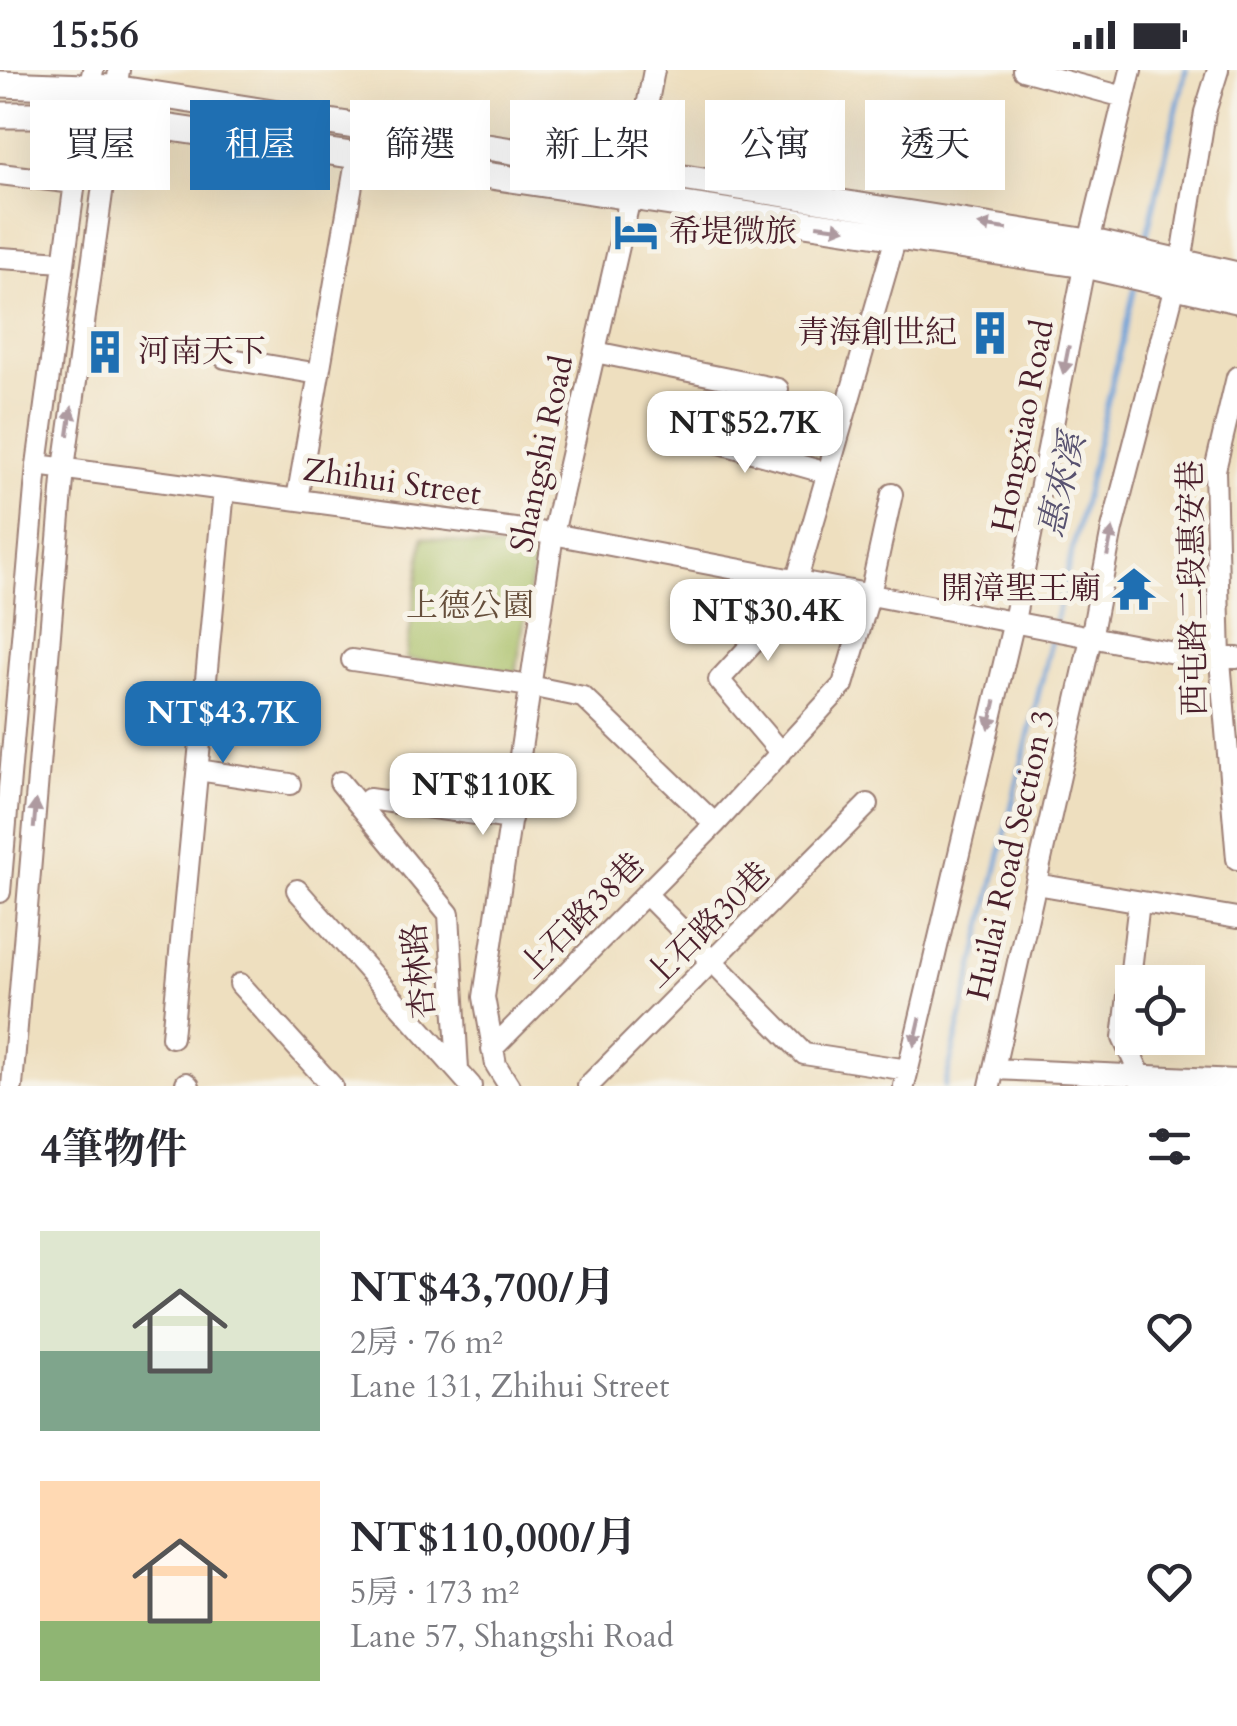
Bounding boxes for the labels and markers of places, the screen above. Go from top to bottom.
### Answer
hotel icon: 希堤微旅 [612,208,660,256]
place label: 希堤微旅 [669,210,797,254]
building icon: 青海創世紀 [966,309,1014,357]
place label: 青海創世紀 [797,311,957,355]
building icon: 河南天下 [81,328,129,376]
place label: 河南天下 [138,330,266,374]
pin: NT$52.7K [642,391,848,476]
temple icon: 開漳聖王廟 [1110,565,1158,613]
place label: 開漳聖王廟 [941,567,1101,611]
pin: NT$30.4K [665,579,871,664]
pin: NT$43.7K [120,681,326,766]
pin: NT$110K [391,753,575,838]

